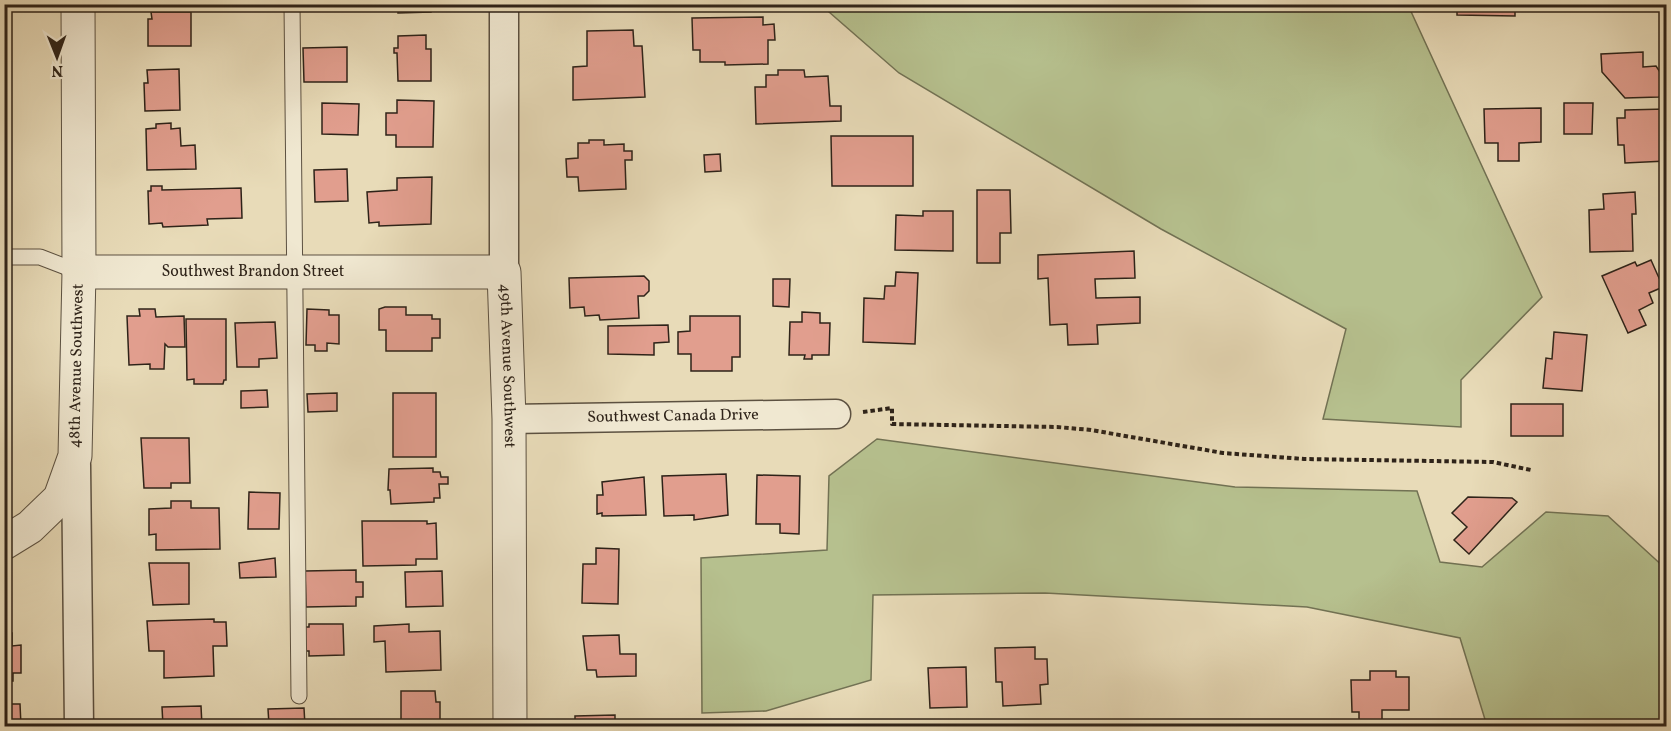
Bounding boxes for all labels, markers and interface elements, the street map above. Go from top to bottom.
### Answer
north arrow [27,27,87,87]
text: N [51,59,63,81]
street label: Southwest Brandon Street [162,261,345,283]
street label: 48th Avenue Southwest [64,283,90,448]
street label: 49th Avenue Southwest [493,283,520,449]
street label: Southwest Canada Drive [587,404,759,429]

